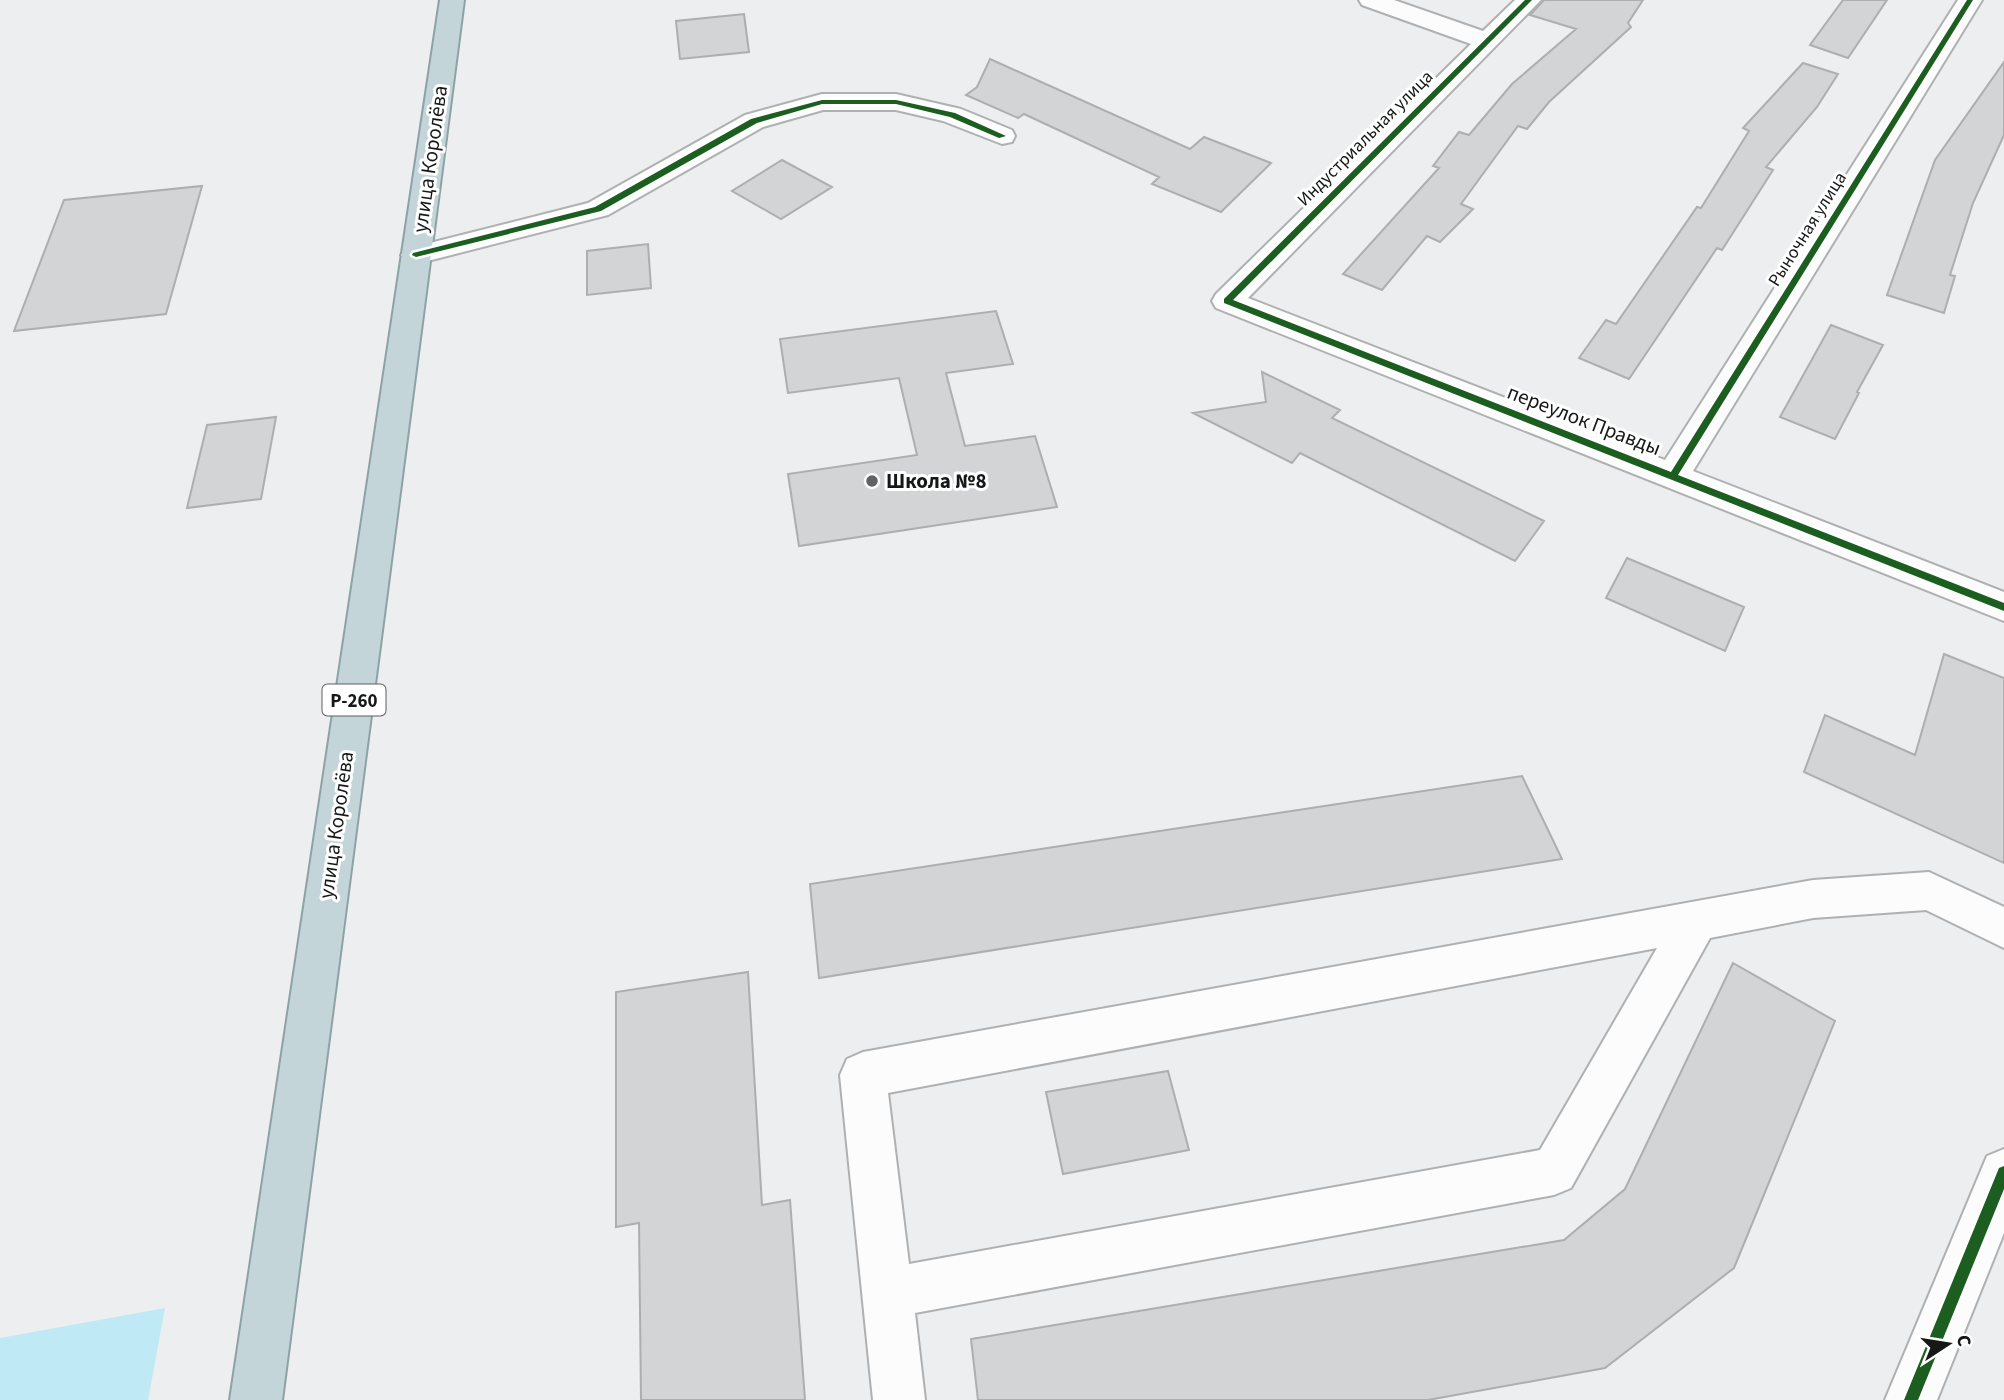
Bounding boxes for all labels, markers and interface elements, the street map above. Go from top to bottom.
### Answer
street label: Индустриальная улица [1292,65,1439,212]
street label: улица Королёва [405,83,455,235]
street label: Рыночная улица [1762,167,1853,291]
street label: переулок Правды [1503,377,1665,463]
place label: Школа №8 [886,466,987,496]
marker: Школа №8 [864,473,880,489]
road number: Р-260 [322,684,386,716]
street label: улица Королёва [311,749,361,901]
north arrow [1913,1309,1983,1379]
text: С [1949,1333,1978,1349]

